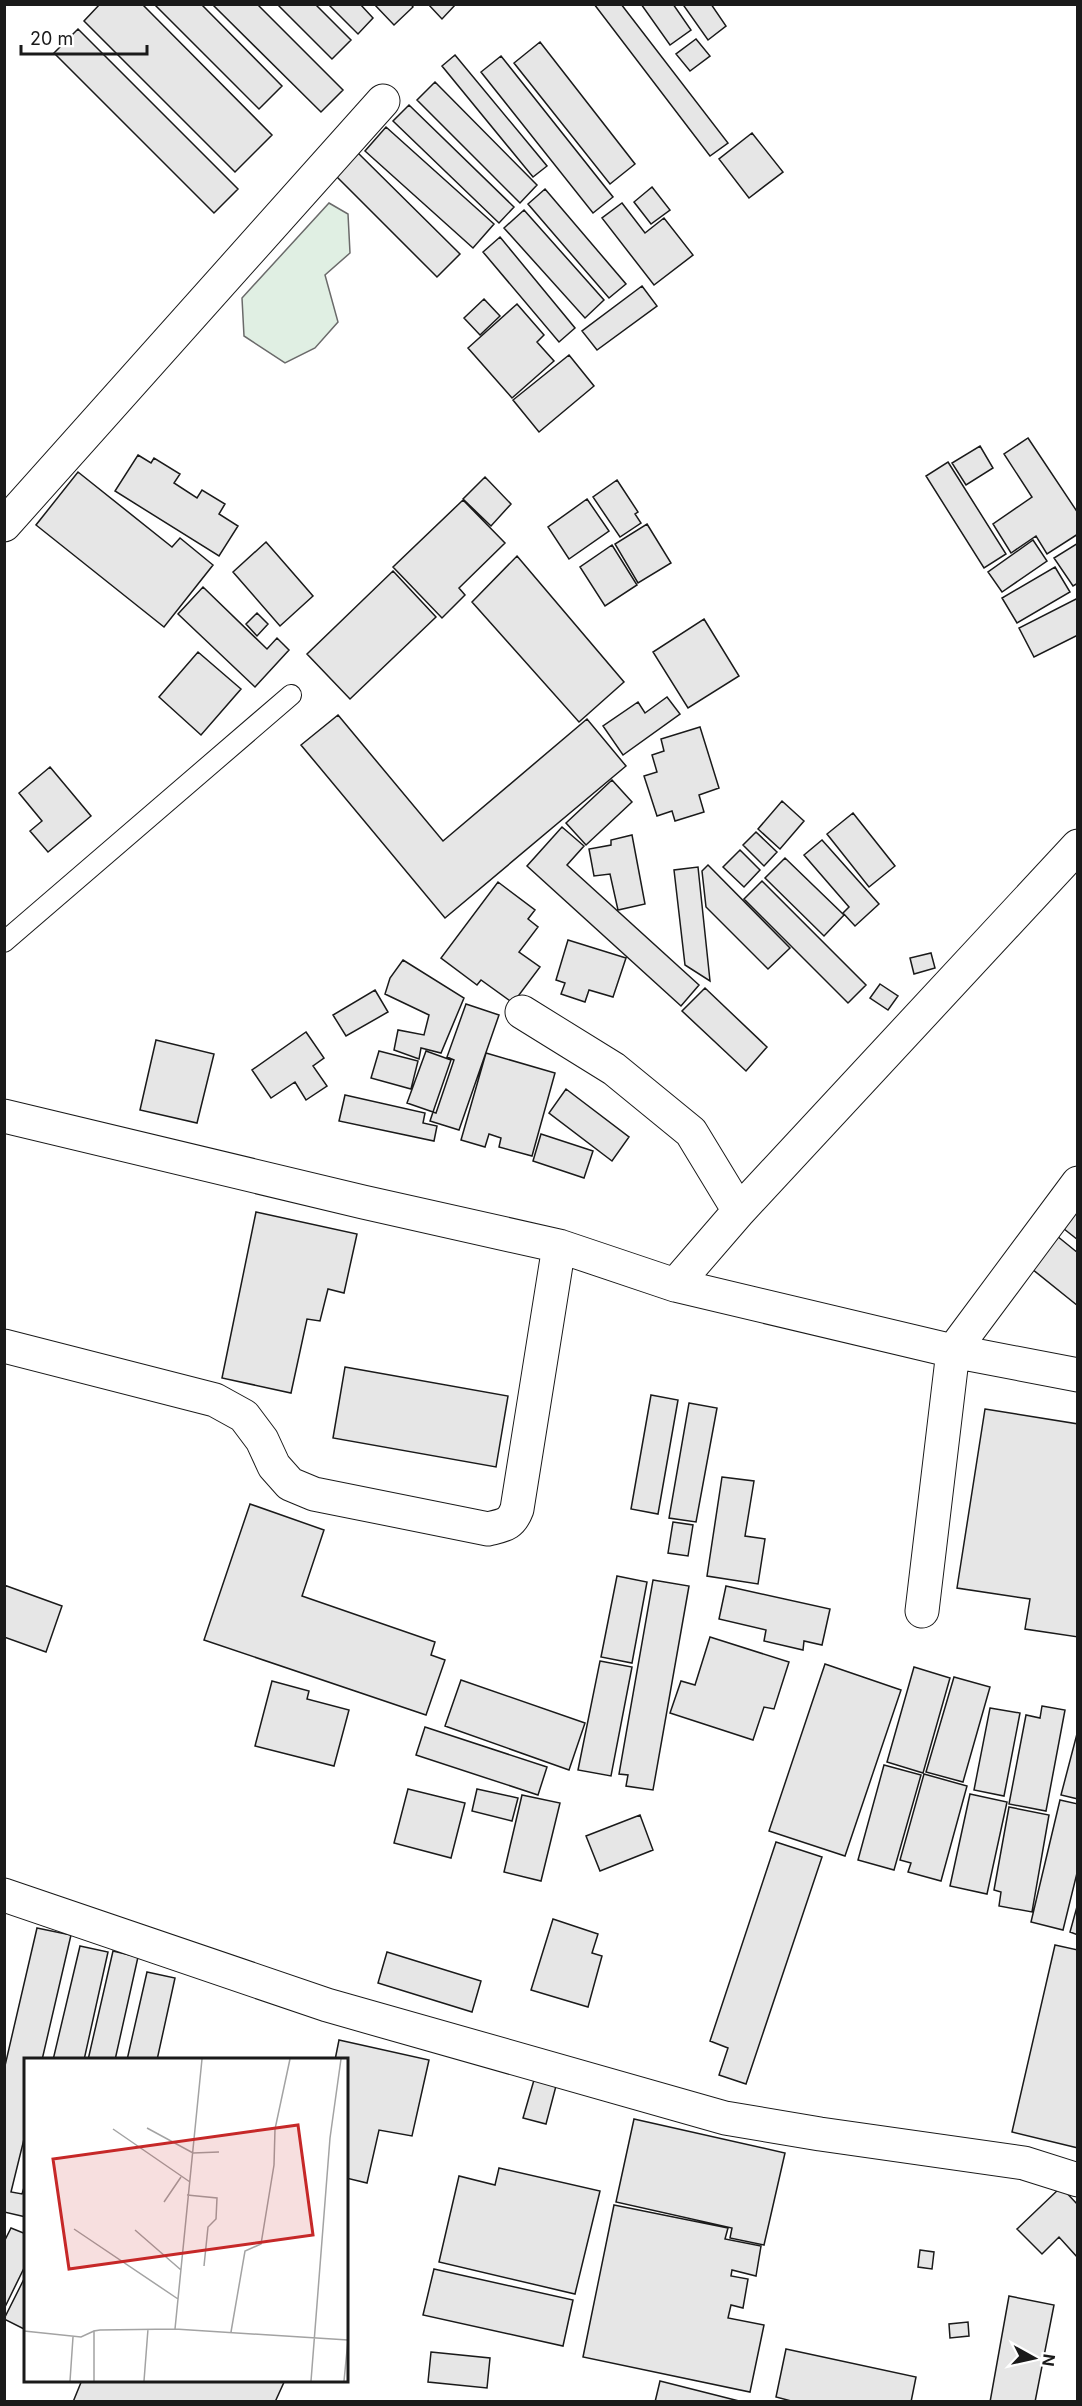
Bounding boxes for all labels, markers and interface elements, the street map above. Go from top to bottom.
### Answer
scale bar [21,18,147,56]
text: 20 m [30,28,73,49]
inset map [24,2058,348,2382]
north arrow [1004,2328,1064,2388]
text: N [1038,2353,1060,2368]

